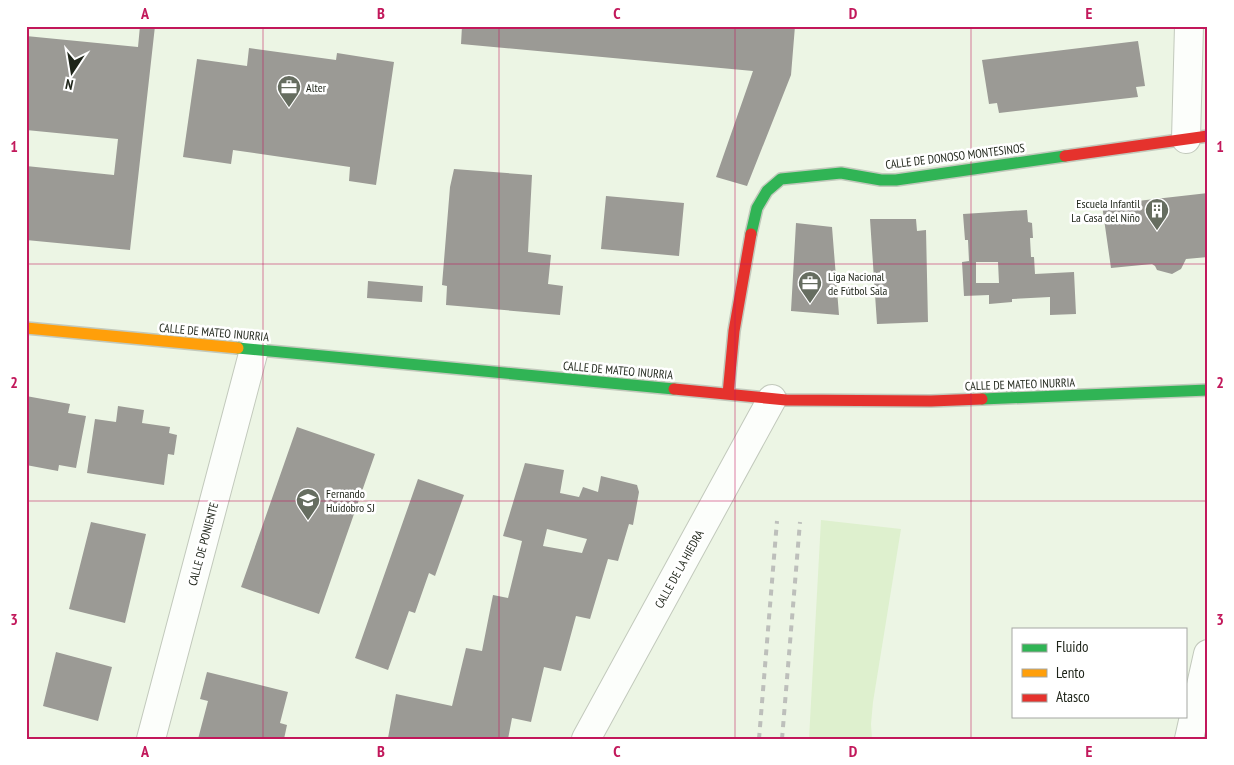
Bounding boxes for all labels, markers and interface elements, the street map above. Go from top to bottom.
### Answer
text: A [140,3,150,23]
text: B [377,3,385,23]
text: C [613,3,621,23]
text: D [849,3,858,23]
text: E [1086,3,1093,23]
north arrow [48,48,98,98]
office icon: Alter [276,74,302,108]
text: N [64,75,75,94]
place label: Alter [306,80,327,95]
text: 1 [10,136,18,156]
text: 1 [1216,136,1224,156]
street label: CALLE DE DONOSO MONTESINOS [885,140,1025,172]
place label: Escuela Infantil La Casa del Niño [1071,196,1140,225]
building icon: Escuela Infantil La Casa del Niño [1144,197,1170,231]
place label: Liga Nacional de Fútbol Sala [828,269,888,298]
office icon: Liga Nacional de Fútbol Sala [797,270,823,304]
street label: CALLE DE MATEO INURRIA [158,320,270,344]
street label: CALLE DE MATEO INURRIA [562,358,674,382]
text: 2 [10,372,18,392]
text: 2 [1216,372,1224,392]
street label: CALLE DE MATEO INURRIA [965,375,1076,393]
place label: Fernando Huidobro SJ [326,486,375,515]
school or university icon: Fernando Huidobro SJ [295,487,321,521]
street label: CALLE DE PONIENTE [185,501,221,587]
street label: CALLE DE LA HIEDRA [651,527,707,611]
text: 3 [10,609,18,629]
text: 3 [1216,609,1224,629]
legend [1012,628,1186,718]
text: Fluido [1056,637,1088,656]
text: Lento [1056,663,1085,682]
text: Atasco [1056,687,1090,706]
text: A [140,741,150,761]
text: B [377,741,385,761]
text: C [613,741,621,761]
text: D [849,741,858,761]
text: E [1086,741,1093,761]

